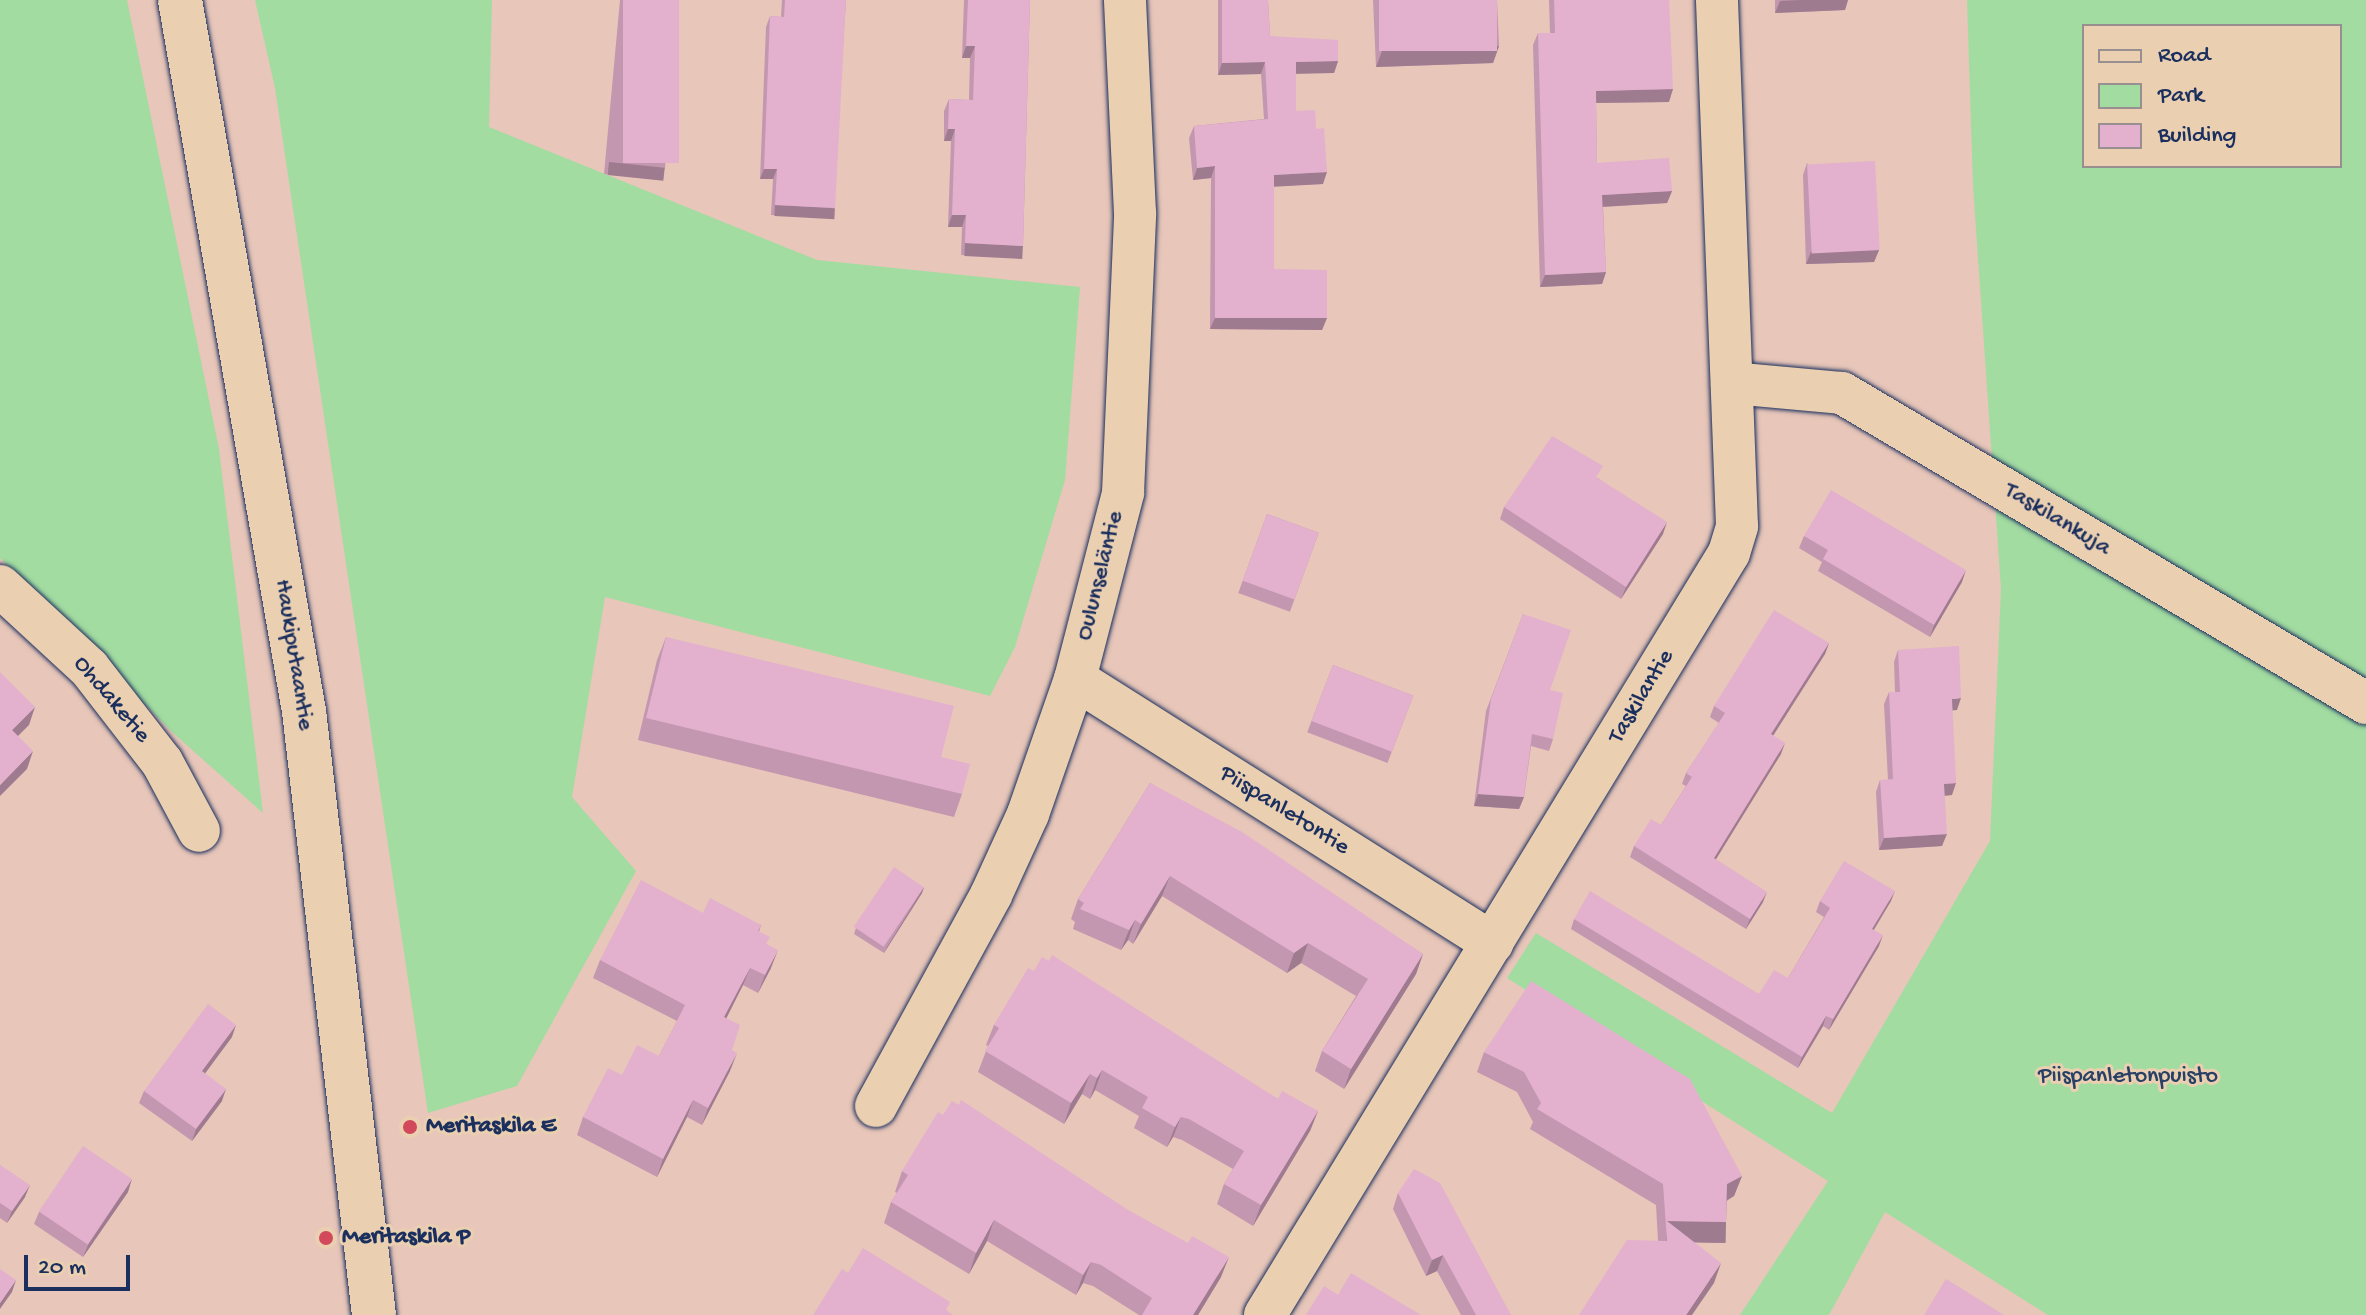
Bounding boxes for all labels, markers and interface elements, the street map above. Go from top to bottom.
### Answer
legend [2082,24,2342,168]
text: Road [2158,42,2210,71]
text: Park [2158,82,2204,111]
text: Building [2158,122,2236,151]
street label: Taskilankuja [1998,477,2116,563]
street label: Oulunseläntie [1071,508,1131,644]
street label: Haukiputaantie [267,577,319,733]
street label: Taskilantie [1603,645,1681,749]
street label: Ohdaketie [66,650,156,750]
street label: Piispanletontie [1214,760,1354,862]
park label: Piispanletonpuisto [2038,1063,2218,1091]
place label: Meritaskila E [426,1113,556,1141]
marker: Meritaskila E [401,1118,419,1136]
place label: Meritaskila P [342,1224,470,1252]
marker: Meritaskila P [317,1229,335,1247]
scale bar [28,1239,134,1289]
text: 20 m [38,1254,86,1283]

